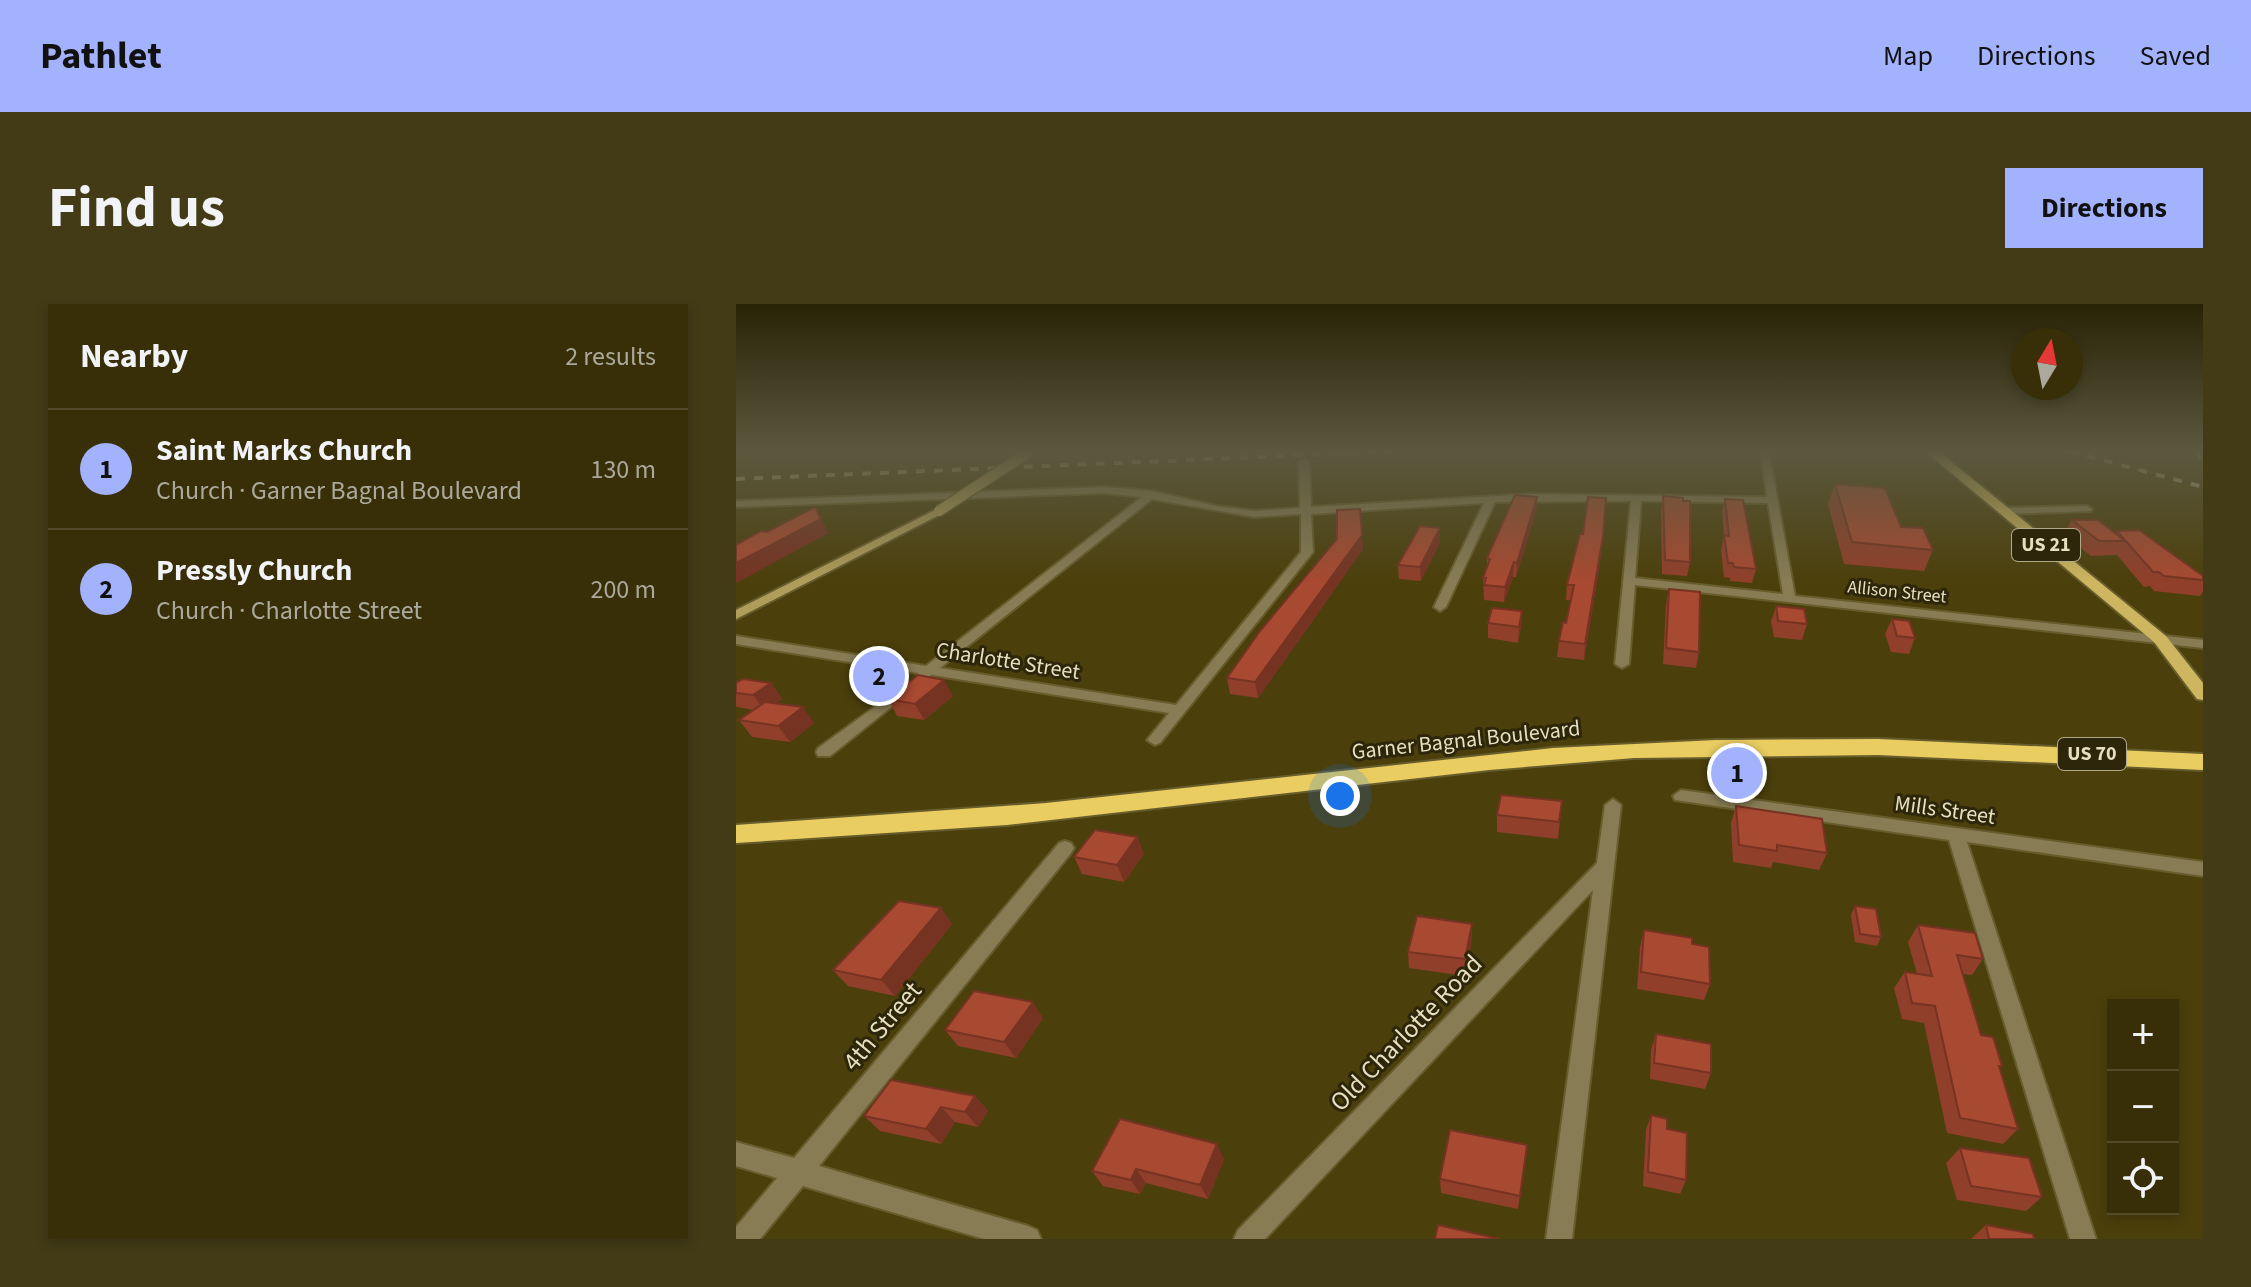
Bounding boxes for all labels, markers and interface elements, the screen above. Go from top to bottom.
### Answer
text: Pathlet [40,29,162,83]
text: Map [1883,36,1933,76]
text: Directions [1977,36,2096,76]
text: Saved [2140,36,2211,76]
button: Directions [2005,168,2203,248]
text: Find us [48,169,225,248]
north arrow [2011,328,2083,400]
text: Nearby [80,332,188,381]
text: 2 results [565,338,656,375]
text: Saint Marks Church [156,429,412,472]
text: 1 [99,451,113,488]
text: 130 m [590,451,656,488]
text: Church · Garner Bagnal Boulevard [156,472,522,509]
road number: US 21 [2012,529,2080,561]
text: Pressly Church [156,549,352,592]
text: 2 [99,571,113,608]
text: 200 m [590,571,656,608]
street label: Allison Street [1846,574,1948,610]
text: Church · Charlotte Street [156,592,422,629]
street label: Charlotte Street [934,634,1083,688]
pin: 2 [853,646,905,706]
street label: Garner Bagnal Boulevard [1350,712,1582,768]
road number: US 70 [2058,738,2126,770]
pin: 1 [1711,743,1763,803]
your location [1320,776,1360,816]
street label: Mills Street [1893,787,1998,833]
street label: Old Charlotte Road [1321,946,1491,1120]
street label: 4th Street [834,973,930,1079]
map controls [2107,999,2179,1215]
button: + [2107,999,2179,1071]
button: − [2107,1071,2179,1143]
button: locate [2107,1143,2179,1215]

